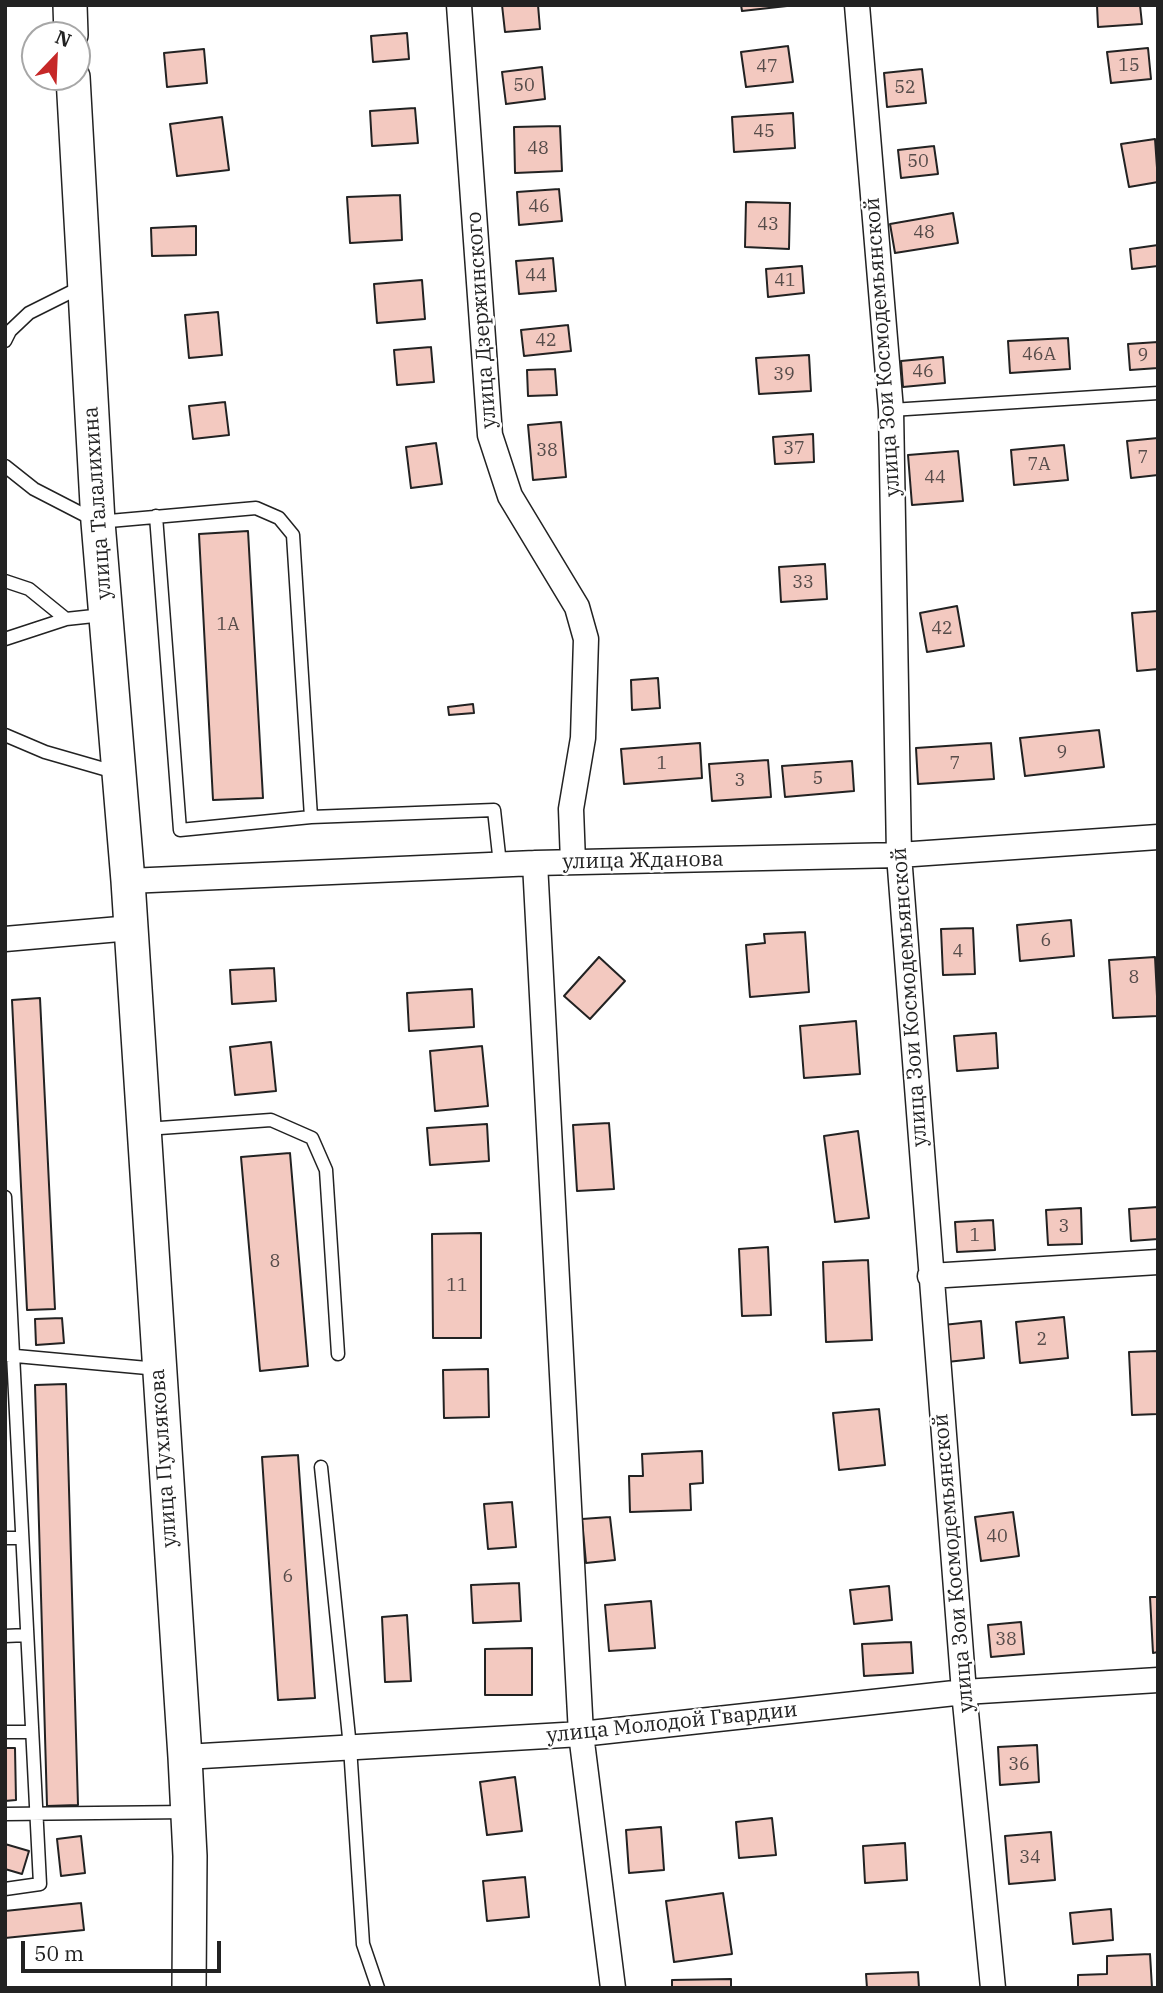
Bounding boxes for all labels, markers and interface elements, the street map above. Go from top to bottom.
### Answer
north arrow [21,21,91,91]
text: N [52,25,75,52]
house number: 15 [1118,55,1140,77]
house number: 47 [756,56,778,78]
house number: 50 [513,75,535,97]
house number: 52 [894,77,916,99]
house number: 45 [753,121,775,143]
house number: 48 [527,138,549,160]
house number: 50 [907,151,929,173]
house number: 46 [528,196,550,218]
street label: улица Зои Космодемьянской [860,197,906,497]
street label: улица Дзержинского [462,211,502,429]
house number: 43 [757,214,779,236]
house number: 48 [913,222,935,244]
house number: 44 [525,265,547,287]
house number: 41 [774,270,796,292]
house number: 42 [535,330,557,352]
house number: 46А [1022,344,1056,366]
house number: 9 [1138,345,1148,367]
house number: 46 [912,361,934,383]
house number: 39 [773,364,795,386]
street label: улица Талалихина [79,406,117,600]
house number: 37 [783,438,805,460]
house number: 38 [536,440,558,462]
house number: 7 [1138,447,1148,469]
house number: 7А [1027,454,1051,476]
house number: 44 [924,467,946,489]
house number: 33 [792,572,814,594]
house number: 1А [216,614,240,636]
house number: 42 [931,618,953,640]
house number: 9 [1057,742,1067,764]
house number: 1 [657,753,667,775]
house number: 7 [950,753,960,775]
house number: 5 [813,768,823,790]
house number: 3 [735,770,745,792]
street label: улица Жданова [562,847,724,875]
street label: улица Зои Космодемьянской [887,847,933,1147]
house number: 6 [1041,930,1051,952]
house number: 4 [953,941,963,963]
house number: 8 [1129,967,1139,989]
house number: 3 [1059,1216,1069,1238]
house number: 1 [970,1225,980,1247]
house number: 8 [270,1251,280,1273]
house number: 11 [446,1275,468,1297]
house number: 2 [1037,1329,1047,1351]
street label: улица Пухлякова [145,1368,183,1548]
street label: улица Зои Космодемьянской [928,1412,980,1714]
house number: 40 [986,1526,1008,1548]
house number: 6 [283,1566,293,1588]
house number: 38 [995,1629,1017,1651]
street label: улица Молодой Гвардии [545,1697,799,1749]
house number: 36 [1008,1754,1030,1776]
house number: 34 [1019,1847,1041,1869]
scale bar [24,1926,224,1970]
text: 50 m [34,1939,84,1967]

